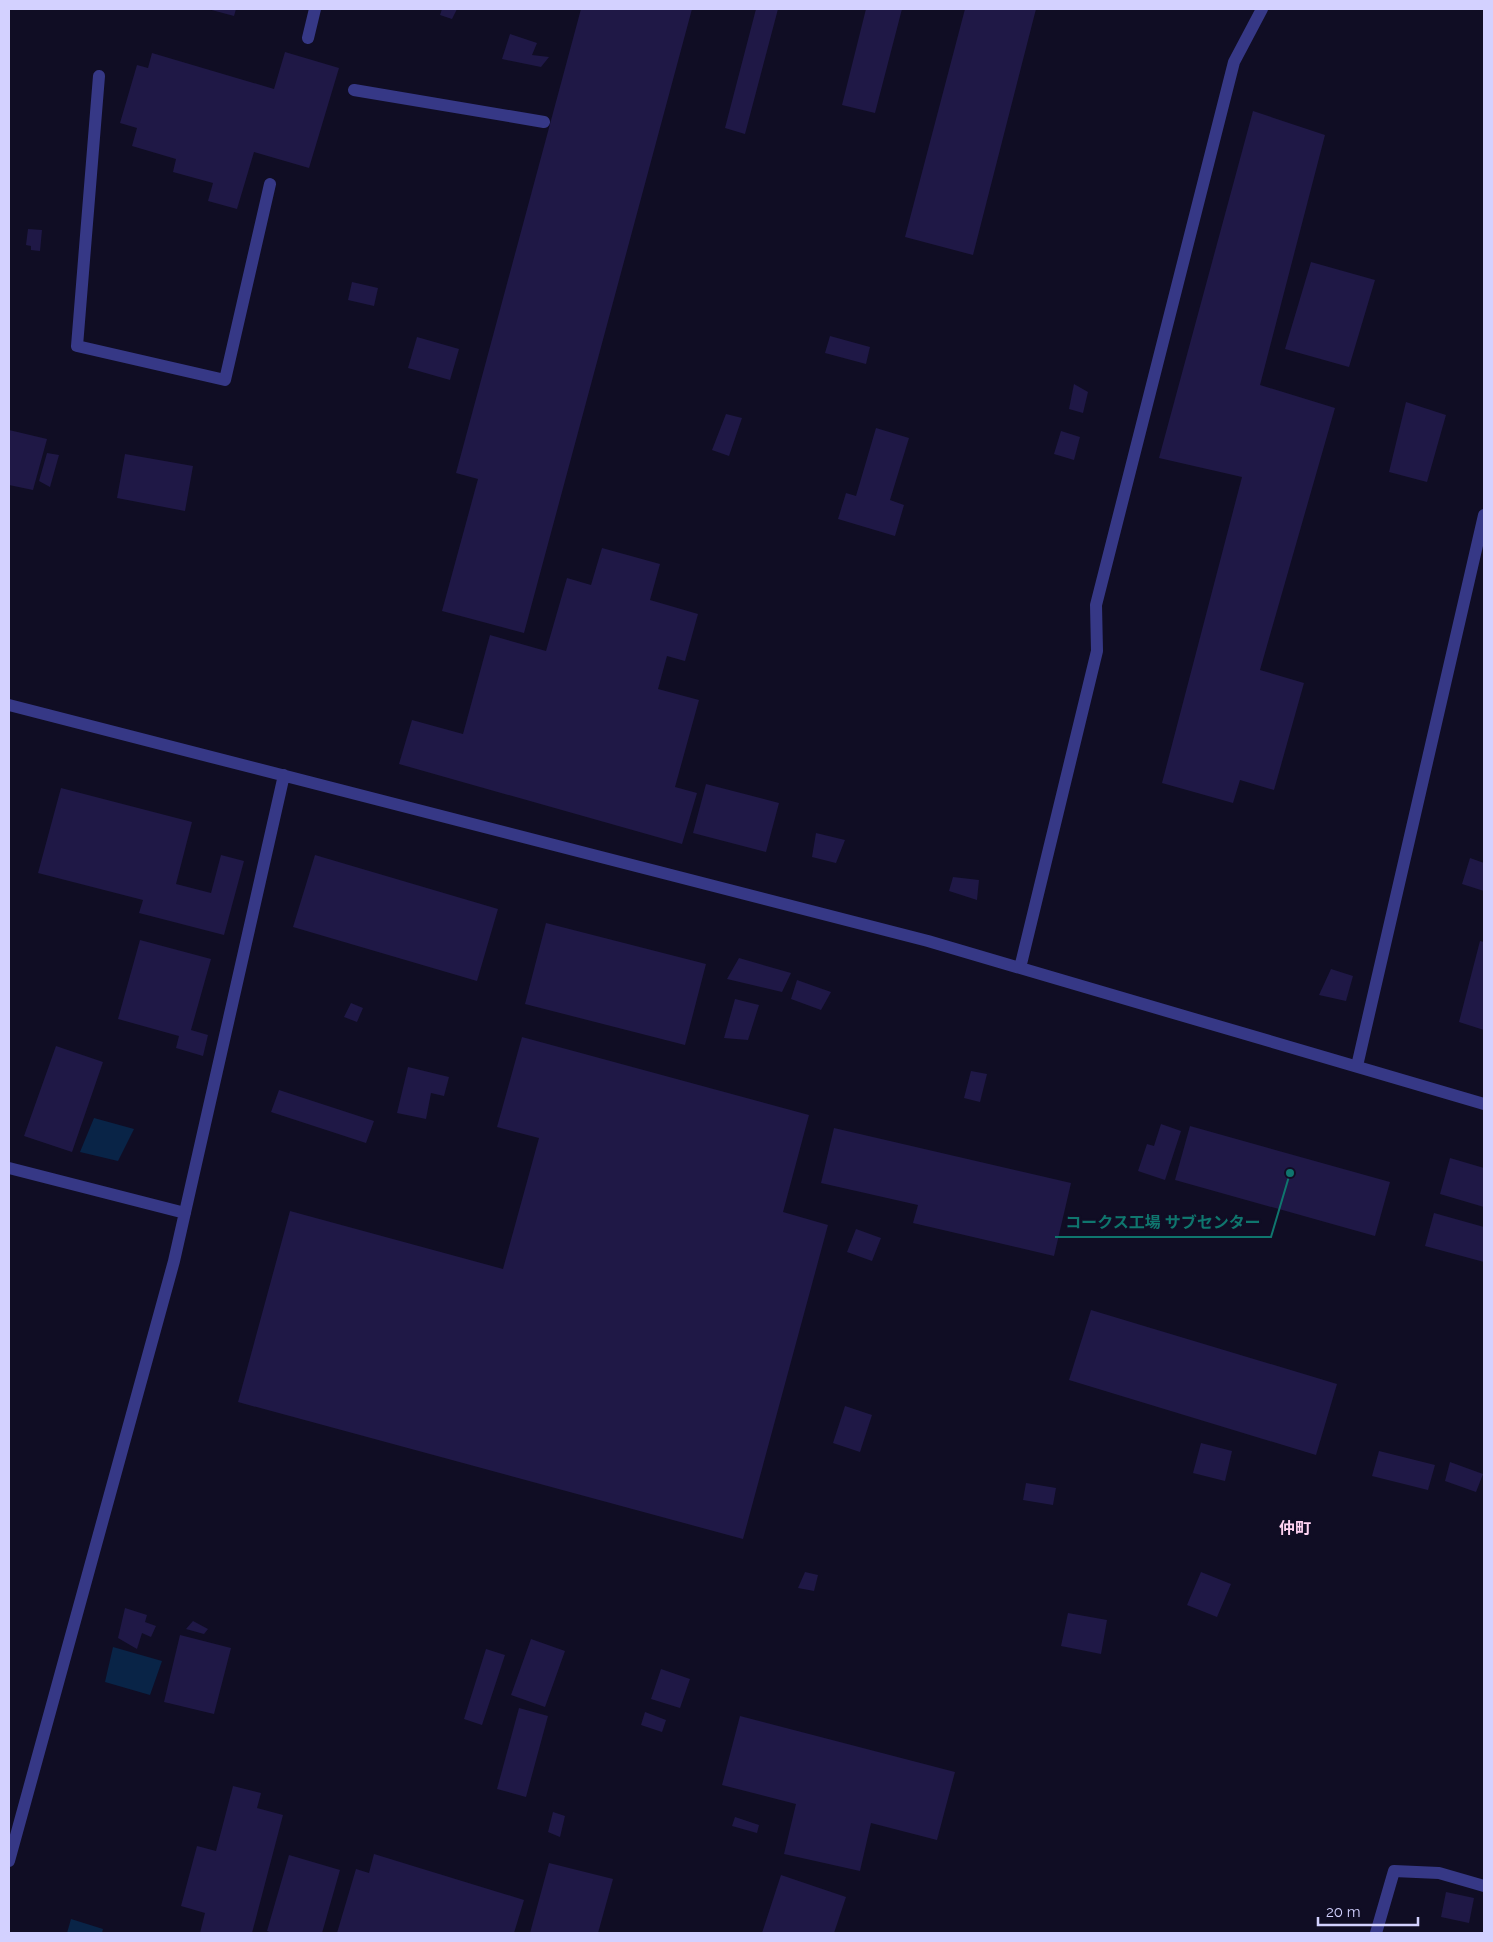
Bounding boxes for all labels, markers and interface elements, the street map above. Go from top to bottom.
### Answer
callout: コークス工場 サブセンター [1055,1206,1271,1237]
text: コークス工場 サブセンター [1065,1213,1261,1232]
district label: 仲町 [1279,1519,1311,1538]
scale bar [1318,1894,1418,1926]
text: 20 m [1326,1903,1361,1921]

